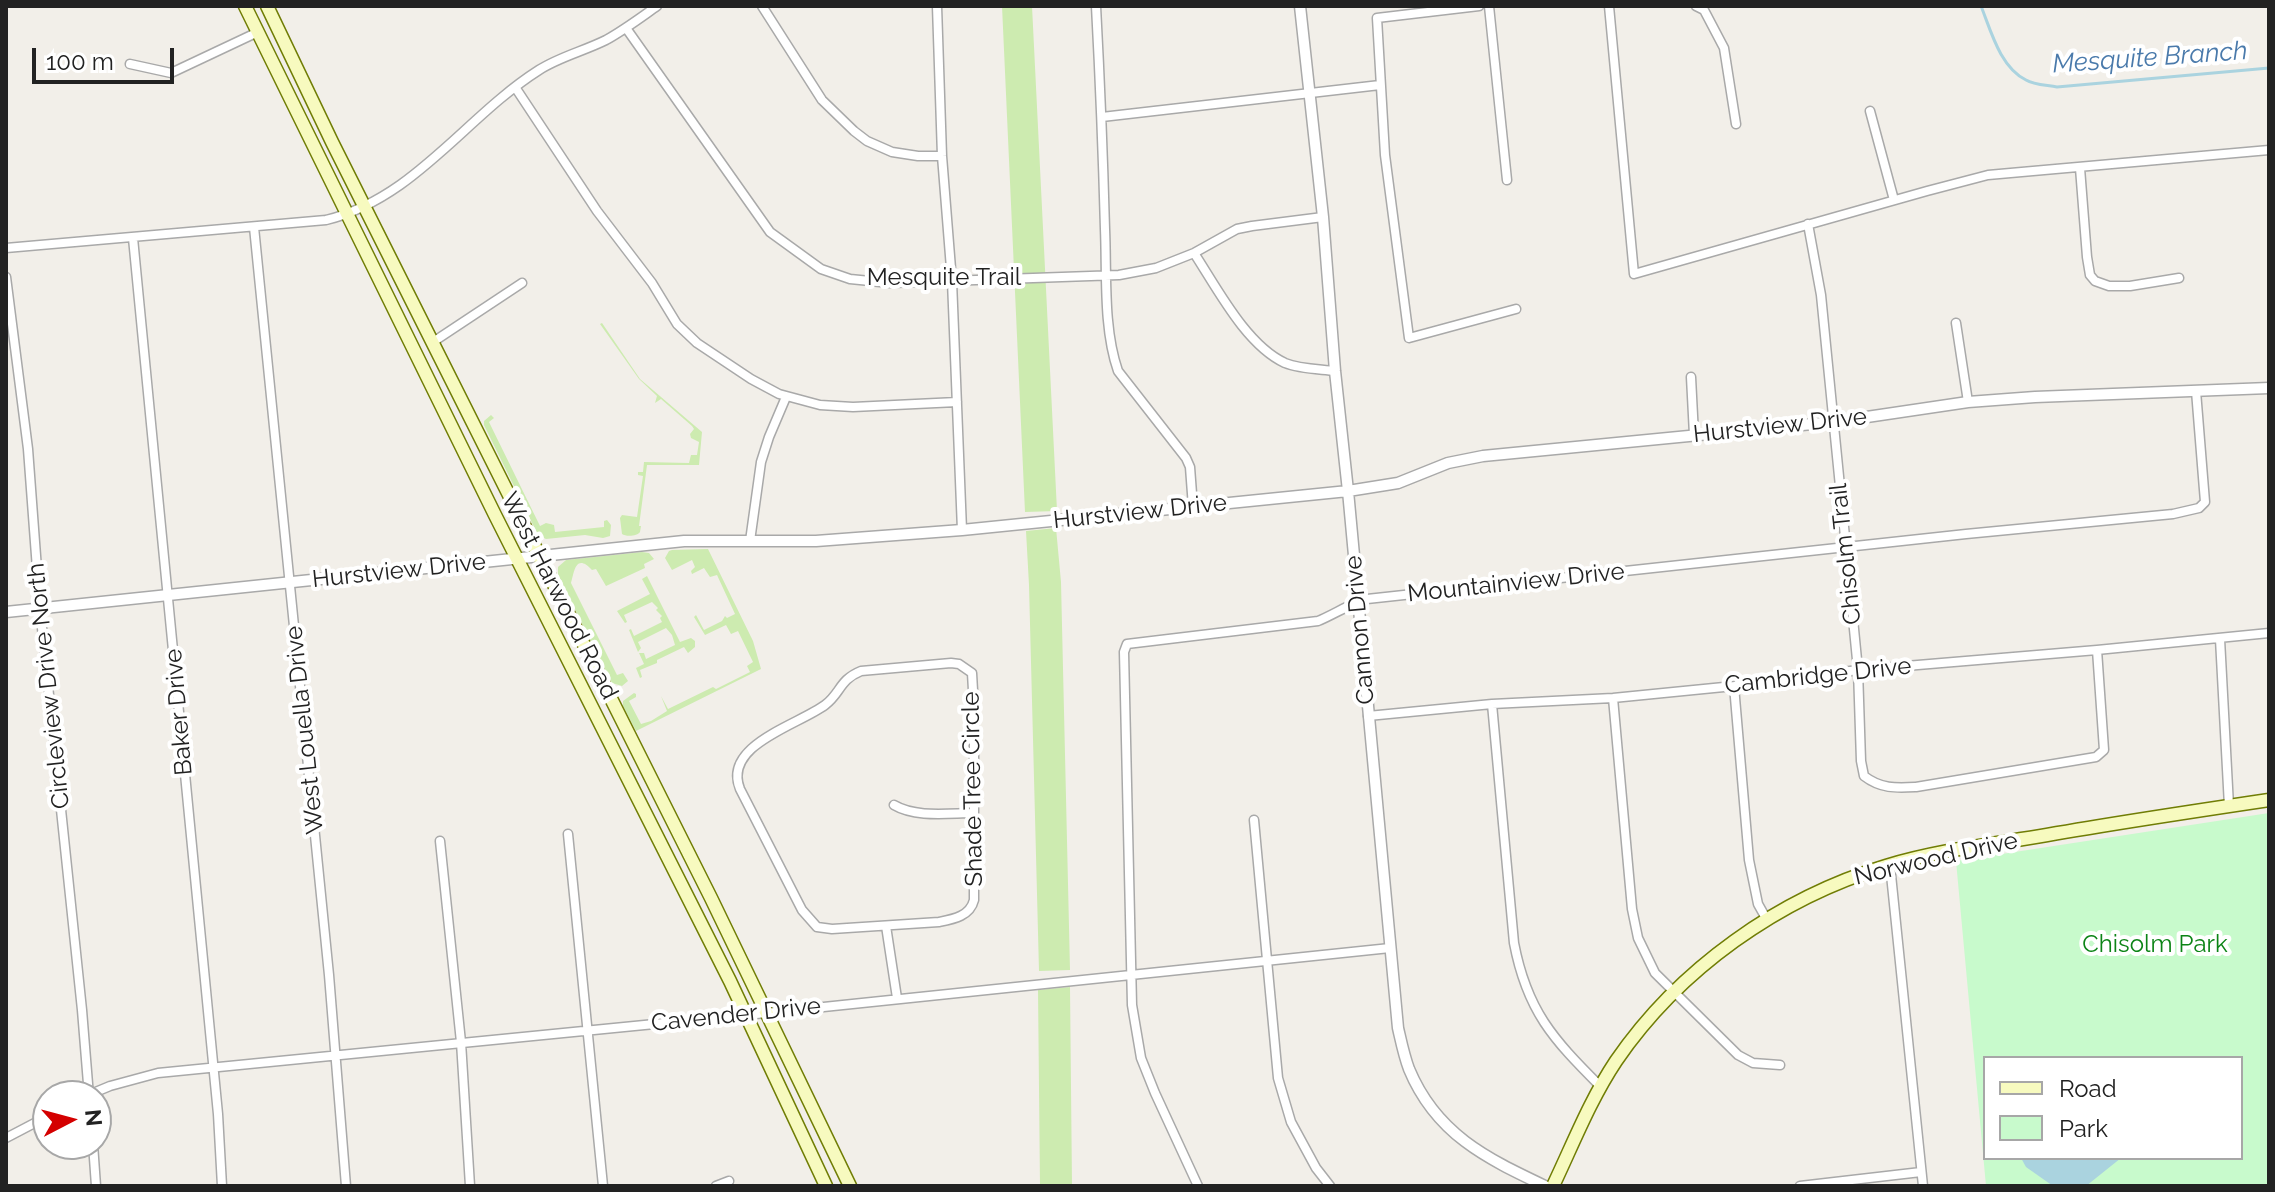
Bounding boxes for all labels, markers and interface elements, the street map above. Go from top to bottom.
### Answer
scale bar [36,32,178,82]
water label: Mesquite Branch [2051,36,2249,80]
text: 100 m [46,47,114,76]
street label: Mesquite Trail [867,264,1021,292]
street label: Hurstview Drive [1692,403,1868,449]
street label: Chisolm Trail [1824,482,1868,626]
street label: West Harwood Road [494,488,624,704]
street label: Hurstview Drive [1052,489,1228,535]
street label: Hurstview Drive [311,548,487,594]
street label: Cannon Drive [1339,554,1381,706]
street label: Mountainview Drive [1406,557,1626,609]
street label: Circleview Drive North [22,562,76,810]
street label: West Louella Drive [280,624,330,836]
street label: Baker Drive [159,647,199,777]
street label: Cambridge Drive [1723,652,1913,700]
street label: Shade Tree Circle [957,691,989,887]
street label: Norwood Drive [1851,826,2021,892]
park label: Chisolm Park [2082,931,2228,959]
street label: Cavender Drive [650,992,822,1038]
legend [1983,1056,2243,1160]
text: Road [2059,1074,2117,1103]
north arrow [32,1080,112,1160]
text: N [80,1108,108,1127]
text: Park [2059,1114,2108,1143]

